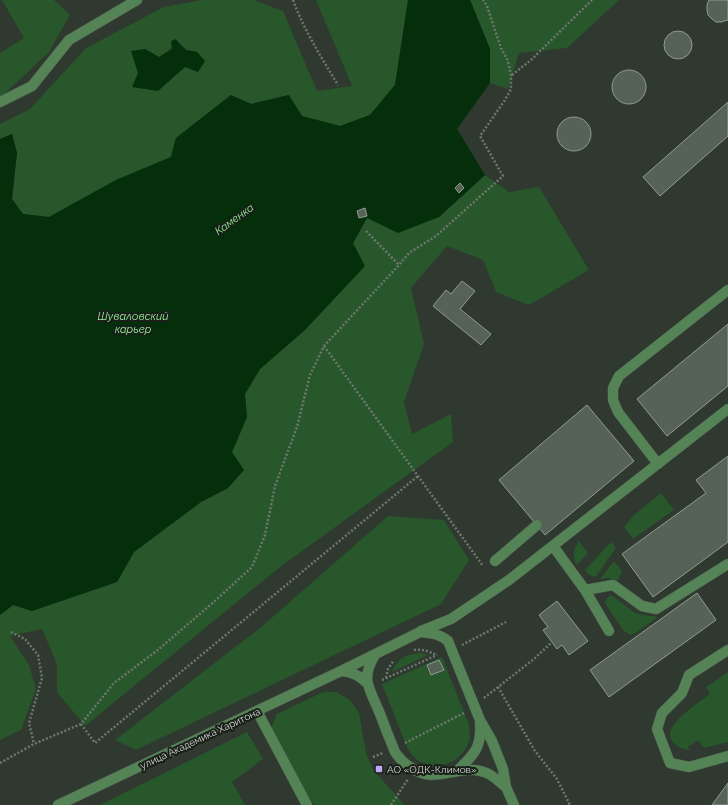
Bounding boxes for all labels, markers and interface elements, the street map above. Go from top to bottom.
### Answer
water label: Каменка [212,201,257,238]
water label: Шуваловский карьер [98,310,168,336]
street label: улица Академика Харитона [138,706,262,771]
marker: АО «ОДК-Климов» [374,764,384,774]
place label: АО «ОДК-Климов» [387,764,477,775]

